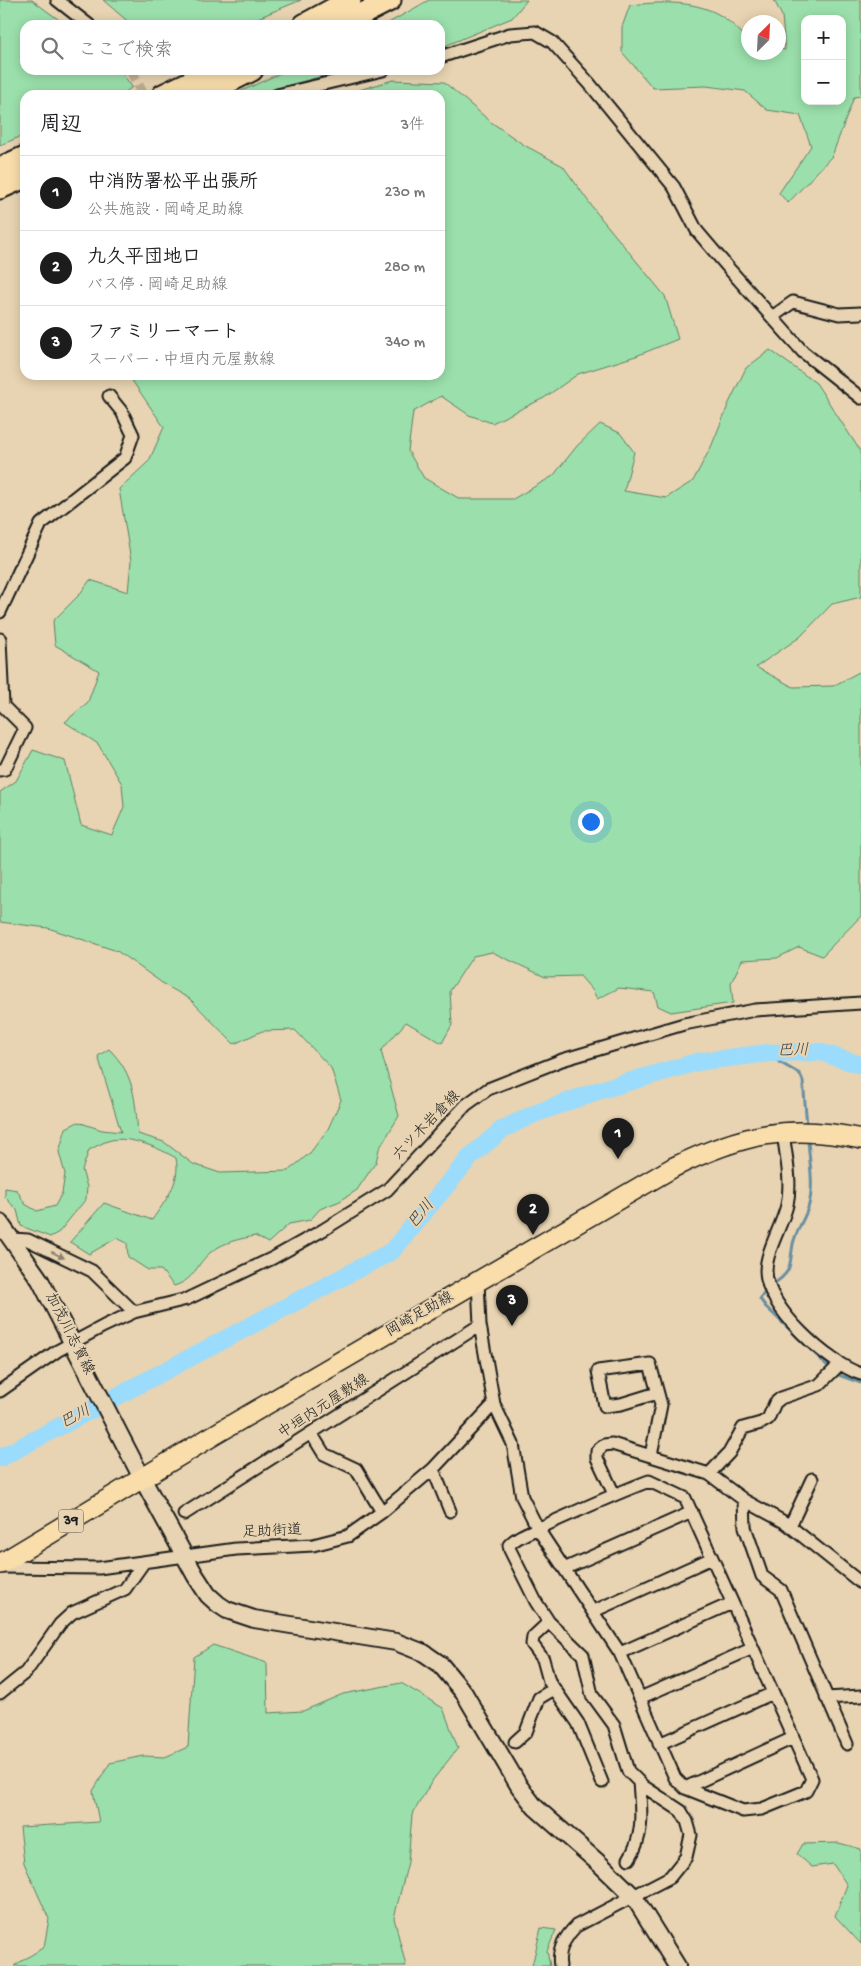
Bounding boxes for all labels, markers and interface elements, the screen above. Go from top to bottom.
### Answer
north arrow [741,15,786,60]
map controls [801,15,846,105]
button: + [801,15,846,60]
search box [20,20,445,75]
icon: search [38,34,66,62]
text: ここで検索 [78,40,173,63]
button: − [801,60,846,105]
text: 周辺 [40,114,82,139]
text: 3件 [401,117,425,136]
text: 中消防署松平出張所 [87,172,258,195]
text: 1 [53,184,59,203]
text: 230 m [385,184,425,203]
text: 公共施設 · 岡崎足助線 [87,202,244,221]
text: 九久平団地口 [87,247,201,270]
text: 2 [52,259,60,278]
text: 280 m [384,259,425,278]
text: バス停 · 岡崎足助線 [87,277,228,296]
text: ファミリーマート [87,322,240,345]
text: 3 [52,334,60,353]
text: 340 m [385,334,425,353]
text: スーパー · 中垣内元屋敷線 [87,352,275,371]
your location [578,809,604,835]
water label: 巴川 [777,1041,809,1062]
street label: 六ツ木岩倉線 [389,1087,465,1165]
pin: 1 [602,1118,634,1159]
pin: 2 [517,1194,549,1235]
water label: 巴川 [404,1196,440,1233]
one-way arrow [51,1251,65,1259]
pin: 3 [496,1285,528,1326]
street label: 岡崎足助線 [383,1288,457,1342]
street label: 加茂川志賀線 [41,1289,98,1378]
street label: 中垣内元屋敷線 [275,1370,373,1443]
water label: 巴川 [57,1401,95,1434]
road number: 39 [58,1510,84,1532]
street label: 足助街道 [242,1521,302,1543]

